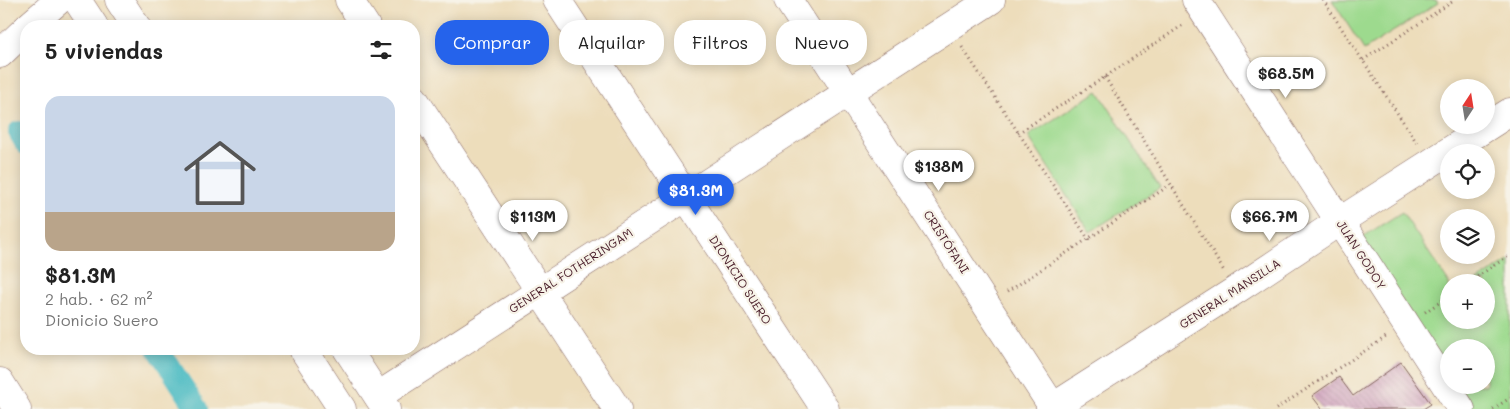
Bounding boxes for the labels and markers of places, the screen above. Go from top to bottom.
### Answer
pin: $68.5M [1245,56,1327,99]
pin: $138M [904,150,974,192]
pin: $81.3M [655,174,737,216]
pin: $113M [498,200,568,242]
pin: $66.7M [1229,200,1311,242]

